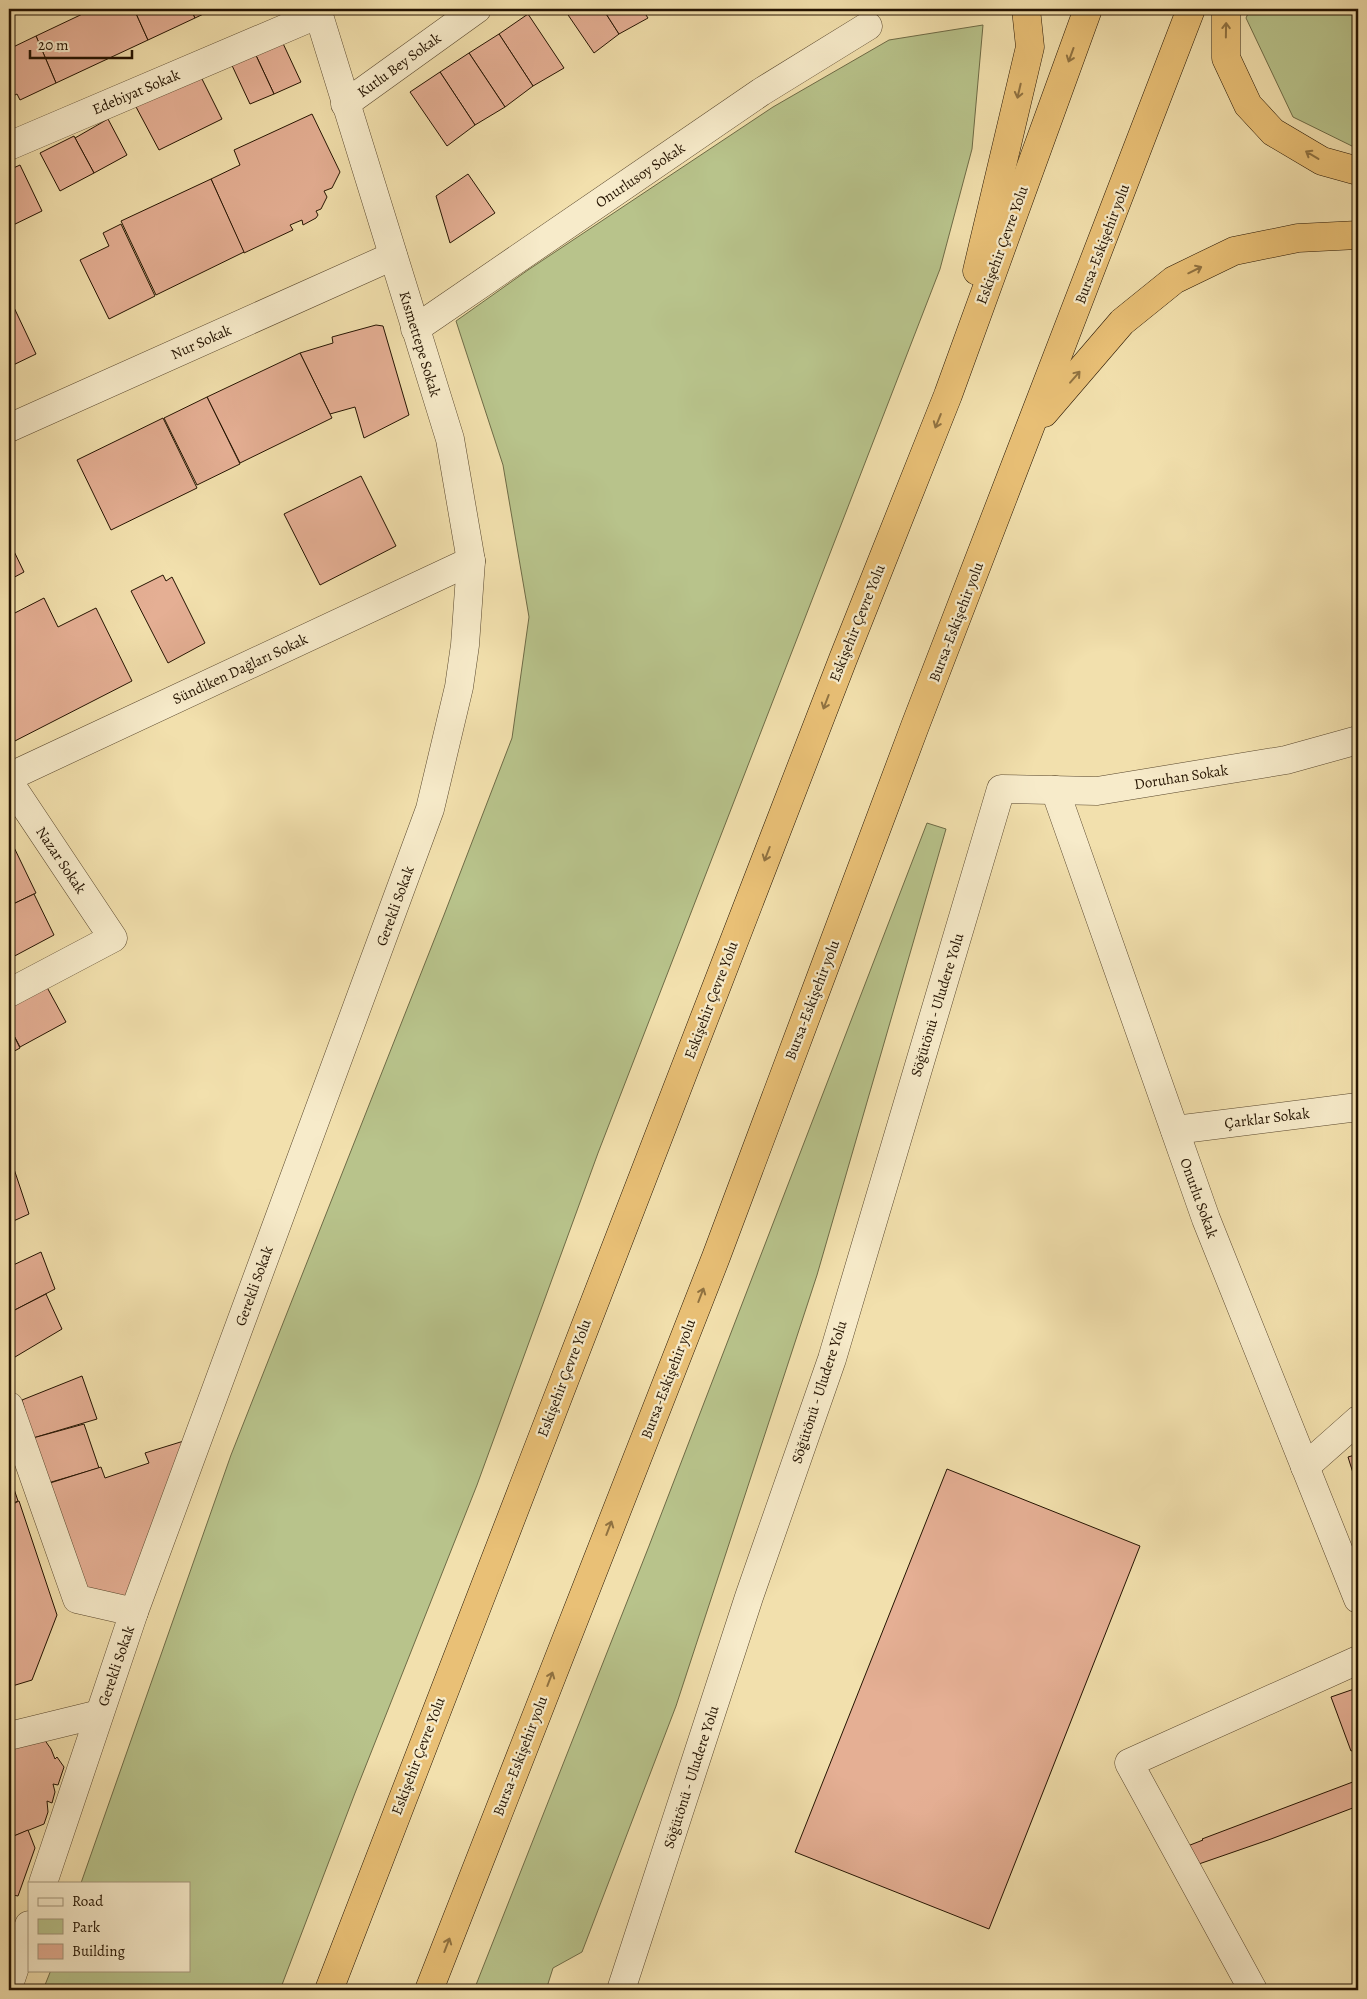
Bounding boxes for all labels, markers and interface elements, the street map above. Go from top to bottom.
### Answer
one-way arrow [1221,22,1231,38]
scale bar [30,28,132,60]
street label: Kutlu Bey Sokak [353,28,445,102]
text: 20 m [38,35,69,55]
one-way arrow [1066,46,1075,62]
street label: Edebiyat Sokak [89,64,183,119]
one-way arrow [1014,83,1023,99]
street label: Onurlusoy Sokak [591,137,689,212]
one-way arrow [1306,150,1320,160]
street label: Bursa-Eskişehir yolu [1070,180,1134,307]
street label: Eskişehir Çevre Yolu [971,182,1033,307]
one-way arrow [1187,265,1202,274]
street label: Kısmettepe Sokak [394,289,446,400]
street label: Nur Sokak [168,320,235,364]
one-way arrow [1069,370,1081,383]
one-way arrow [932,413,942,428]
street label: Bursa-Eskişehir yolu [924,558,988,685]
street label: Eskişehir Çevre Yolu [824,561,890,685]
street label: Sündiken Dağları Sokak [169,629,311,709]
one-way arrow [821,694,830,709]
street label: Doruhan Sokak [1133,760,1230,794]
street label: Nazar Sokak [31,823,91,898]
one-way arrow [762,846,771,861]
street label: Gerekli Sokak [371,863,419,949]
street label: Söğütönü - Uludere Yolu [906,930,969,1079]
street label: Bursa-Eskişehir yolu [780,936,844,1063]
street label: Eskişehir Çevre Yolu [679,937,743,1062]
street label: Çarklar Sokak [1223,1103,1311,1133]
street label: Onurlu Sokak [1175,1155,1223,1241]
street label: Gerekli Sokak [230,1243,278,1329]
one-way arrow [697,1288,706,1303]
street label: Eskişehir Çevre Yolu [532,1315,596,1440]
street label: Bursa-Eskişehir yolu [636,1315,700,1442]
street label: Söğütönü - Uludere Yolu [786,1317,852,1466]
one-way arrow [605,1521,615,1536]
street label: Gerekli Sokak [93,1623,139,1709]
one-way arrow [546,1672,555,1687]
street label: Bursa-Eskişehir yolu [488,1692,552,1819]
street label: Eskişehir Çevre Yolu [386,1693,450,1818]
street label: Söğütönü - Uludere Yolu [658,1702,724,1851]
legend [28,1882,190,1972]
text: Road [72,1891,104,1911]
text: Park [72,1917,101,1937]
one-way arrow [442,1938,452,1953]
text: Building [72,1941,125,1961]

